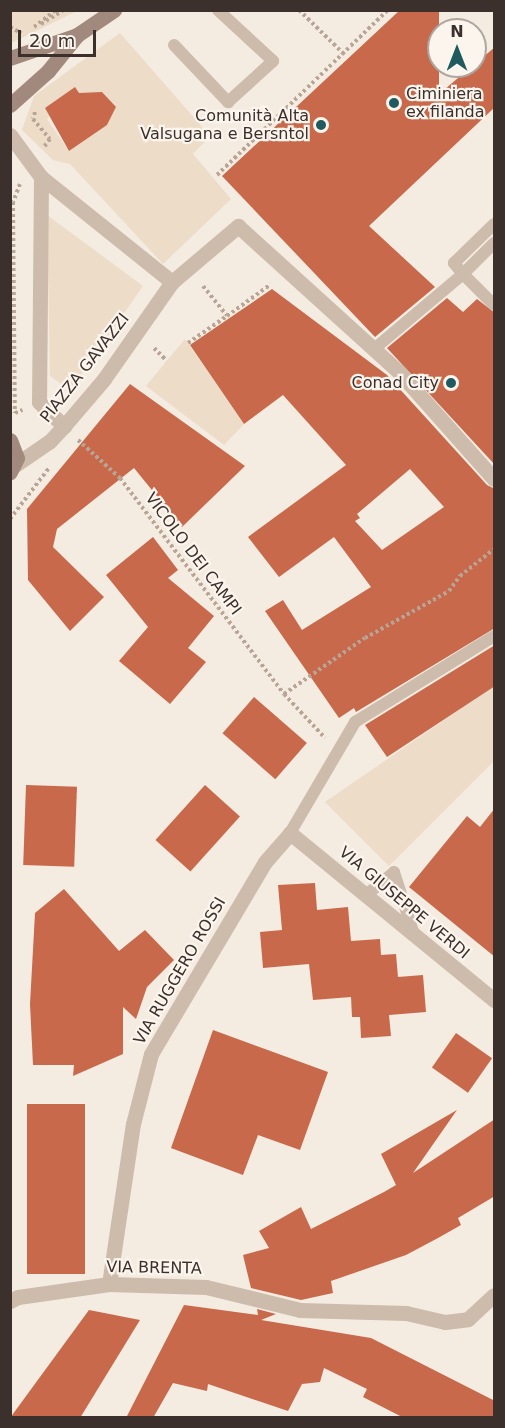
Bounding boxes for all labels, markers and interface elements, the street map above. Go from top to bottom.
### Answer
scale bar [21,18,99,56]
north arrow [427,18,487,78]
text: N [450,22,464,41]
text: 20 m [29,30,75,51]
place label: Ciminiera ex filanda [406,84,485,122]
marker: Ciminiera ex filanda [387,96,401,110]
place label: Comunità Alta Valsugana e Bersntol [140,106,309,144]
marker: Comunità Alta Valsugana e Bersntol [314,118,328,132]
street label: PIAZZA GAVAZZI [36,310,134,426]
place label: Conad City [351,373,439,393]
marker: Conad City [444,376,458,390]
street label: VICOLO DEI CAMPI [141,489,245,619]
street label: VIA GIUSEPPE VERDI [335,843,473,963]
street label: VIA RUGGERO ROSSI [130,894,230,1048]
street label: VIA BRENTA [106,1258,202,1278]

